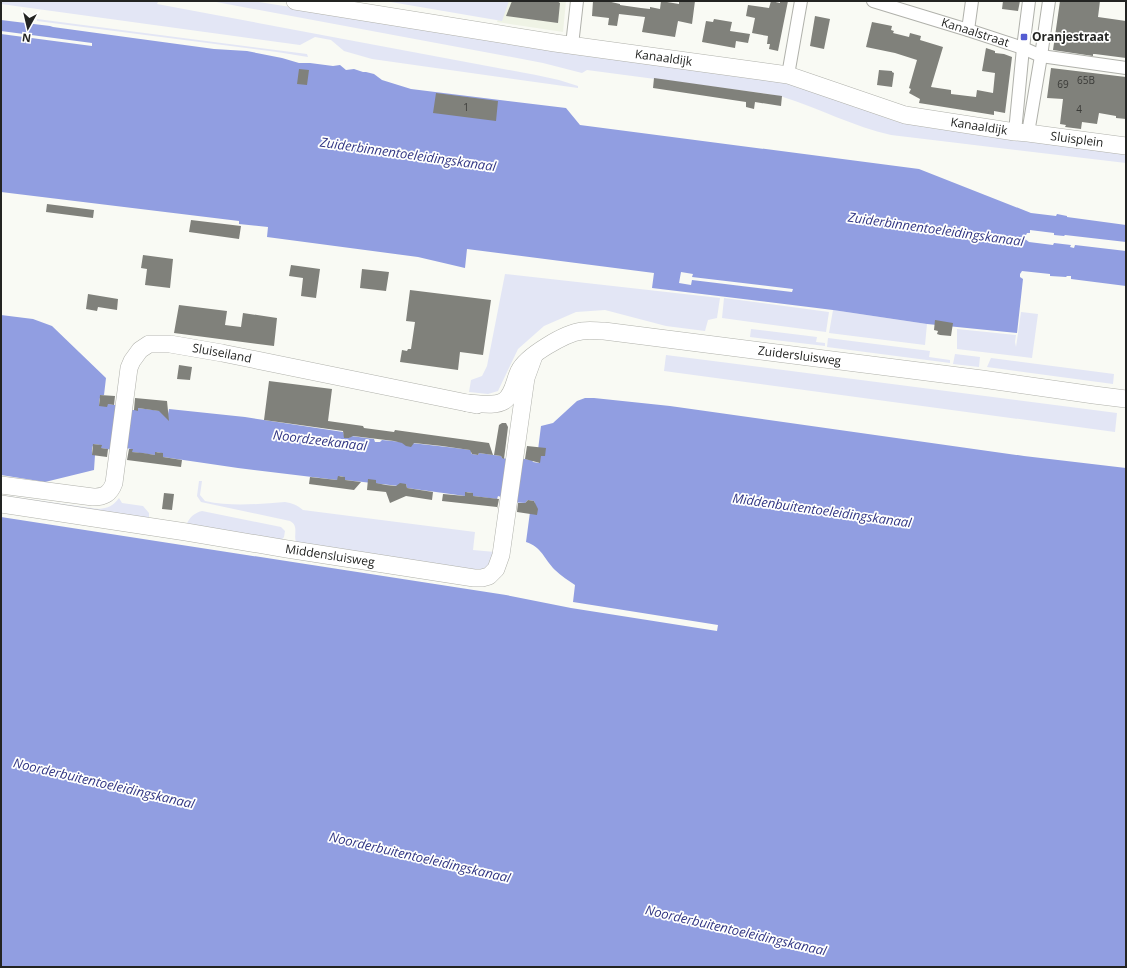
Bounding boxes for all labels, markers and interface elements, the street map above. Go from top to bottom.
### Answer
north arrow [8,8,48,48]
street label: Kanaalstraat [939,13,1011,51]
place label: Oranjestraat [1032,28,1109,45]
text: N [21,30,32,46]
marker: Oranjestraat [1019,32,1029,42]
street label: Kanaaldijk [634,45,694,70]
house number: 65B [1077,73,1095,87]
house number: 69 [1057,77,1069,91]
house number: 1 [463,100,469,114]
house number: 4 [1076,102,1082,116]
street label: Kanaaldijk [949,113,1009,139]
street label: Sluisplein [1050,127,1105,151]
water label: Zuiderbinnentoeleidingskanaal [318,133,498,175]
water label: Zuiderbinnentoeleidingskanaal [846,208,1026,250]
street label: Sluiseiland [191,339,253,367]
street label: Zuidersluisweg [757,342,843,369]
water label: Noordzeekanaal [272,425,369,455]
water label: Middenbuitentoeleidingskanaal [731,489,913,532]
street label: Middensluisweg [284,540,376,571]
water label: Noorderbuitentoeleidingskanaal [12,753,197,813]
water label: Noorderbuitentoeleidingskanaal [328,827,513,887]
water label: Noorderbuitentoeleidingskanaal [644,900,829,960]

